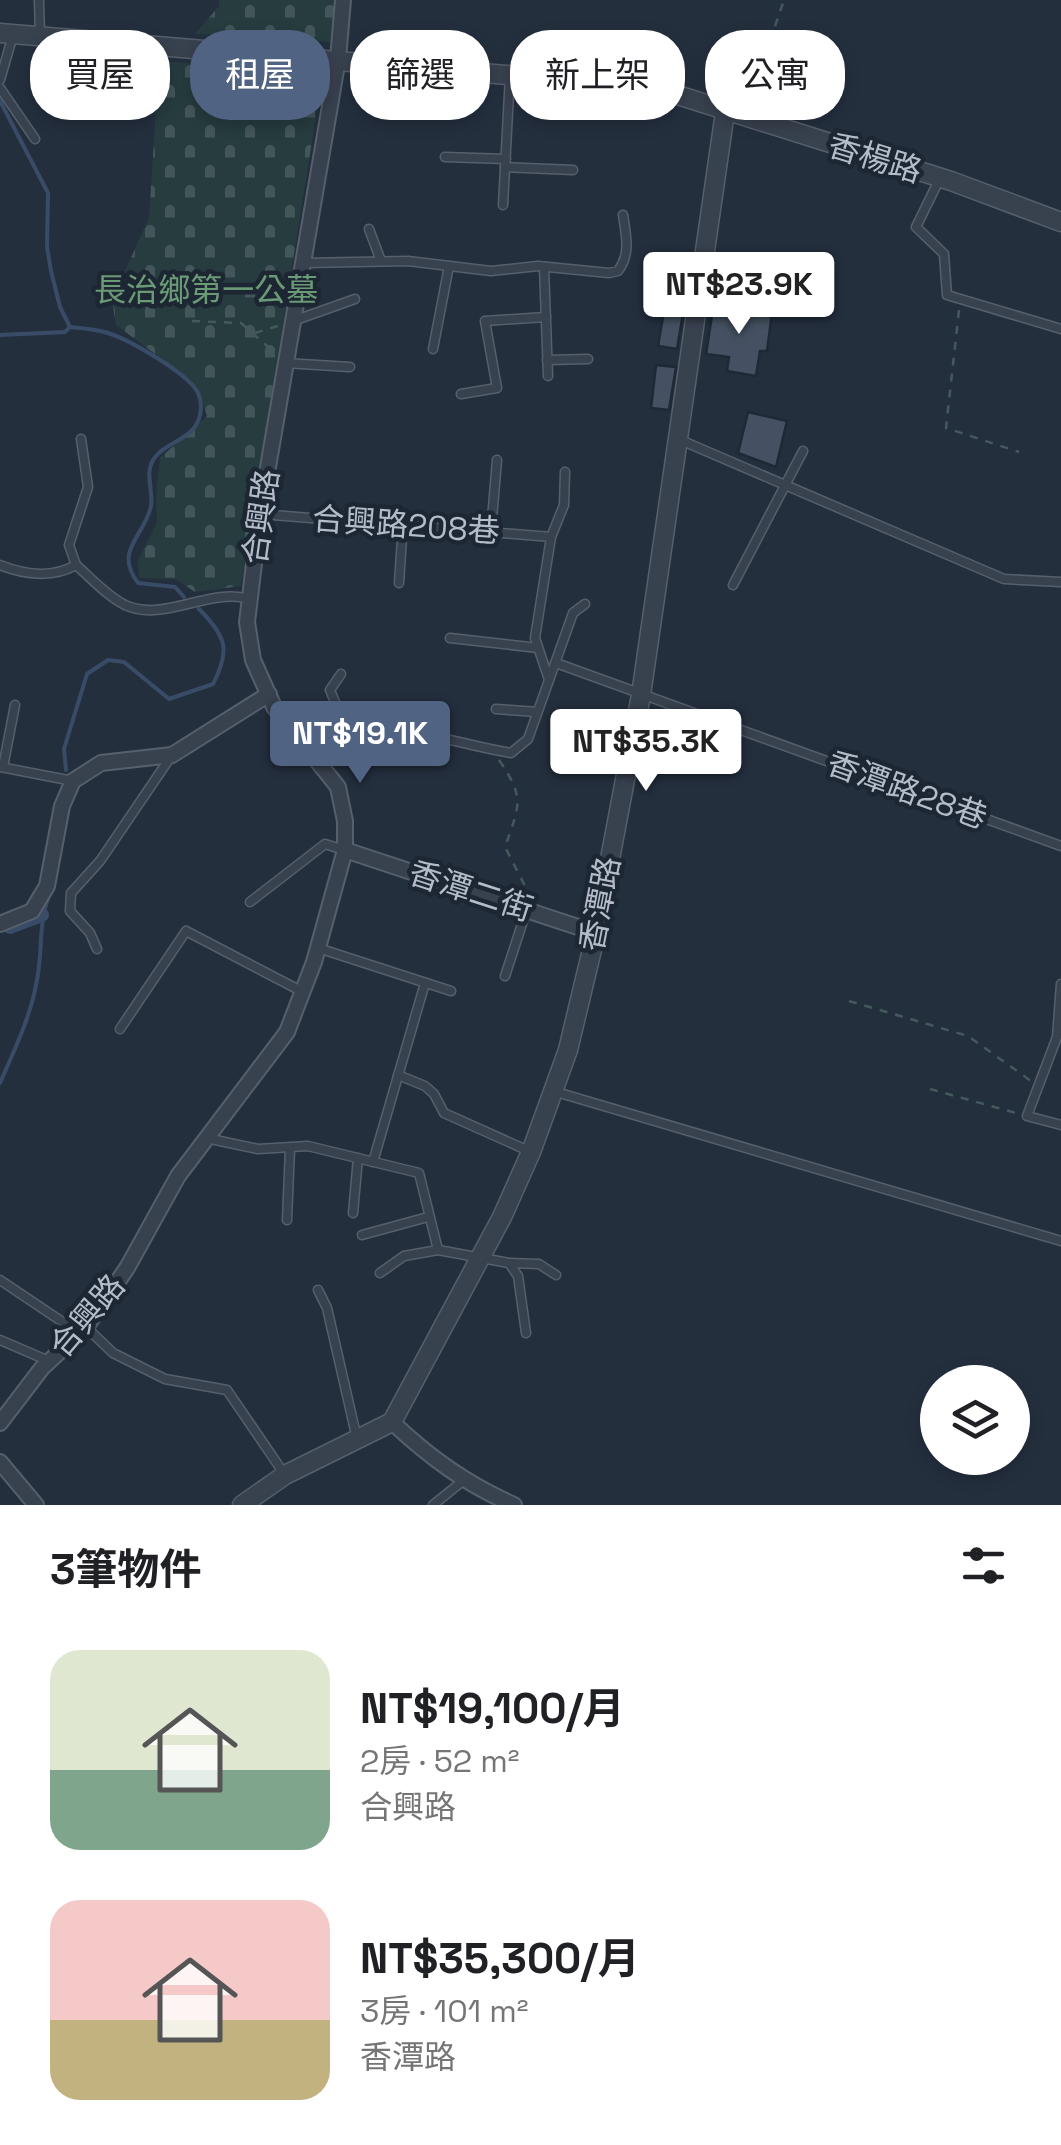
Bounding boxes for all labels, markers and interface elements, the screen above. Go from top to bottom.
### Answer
chip: 買屋 [30,30,170,120]
chip: 租屋 [190,30,330,120]
chip: 篩選 [350,30,490,120]
chip: 新上架 [510,30,685,120]
chip: 公寓 [705,30,845,120]
street label: 香楊路 [823,125,927,191]
pin: NT$23.9K [636,252,842,337]
text: NT$23.9K [665,264,813,304]
park label: 長治鄉第一公墓 [94,270,318,310]
street label: 合興路 [235,467,287,567]
street label: 合興路208巷 [311,499,501,551]
pin: NT$19.1K [257,701,463,786]
pin: NT$35.3K [543,709,749,794]
text: NT$19.1K [292,713,428,753]
text: NT$35.3K [572,721,720,761]
street label: 香潭路28巷 [822,743,992,837]
street label: 香潭二街 [404,852,538,930]
street label: 香潭路 [571,853,629,955]
street label: 合興路 [41,1266,133,1366]
map controls [920,1365,1030,1475]
button: layers [920,1365,1030,1475]
icon: filters [956,1538,1011,1593]
text: 3筆物件 [50,1543,202,1596]
text: NT$19,100/月 [360,1682,625,1735]
icon: home [130,1690,250,1810]
text: 2房 · 52 m² [360,1741,519,1781]
text: 合興路 [360,1787,456,1827]
text: NT$35,300/月 [360,1932,640,1985]
icon: home [130,1940,250,2060]
text: 3房 · 101 m² [360,1991,528,2031]
text: 香潭路 [360,2037,456,2077]

